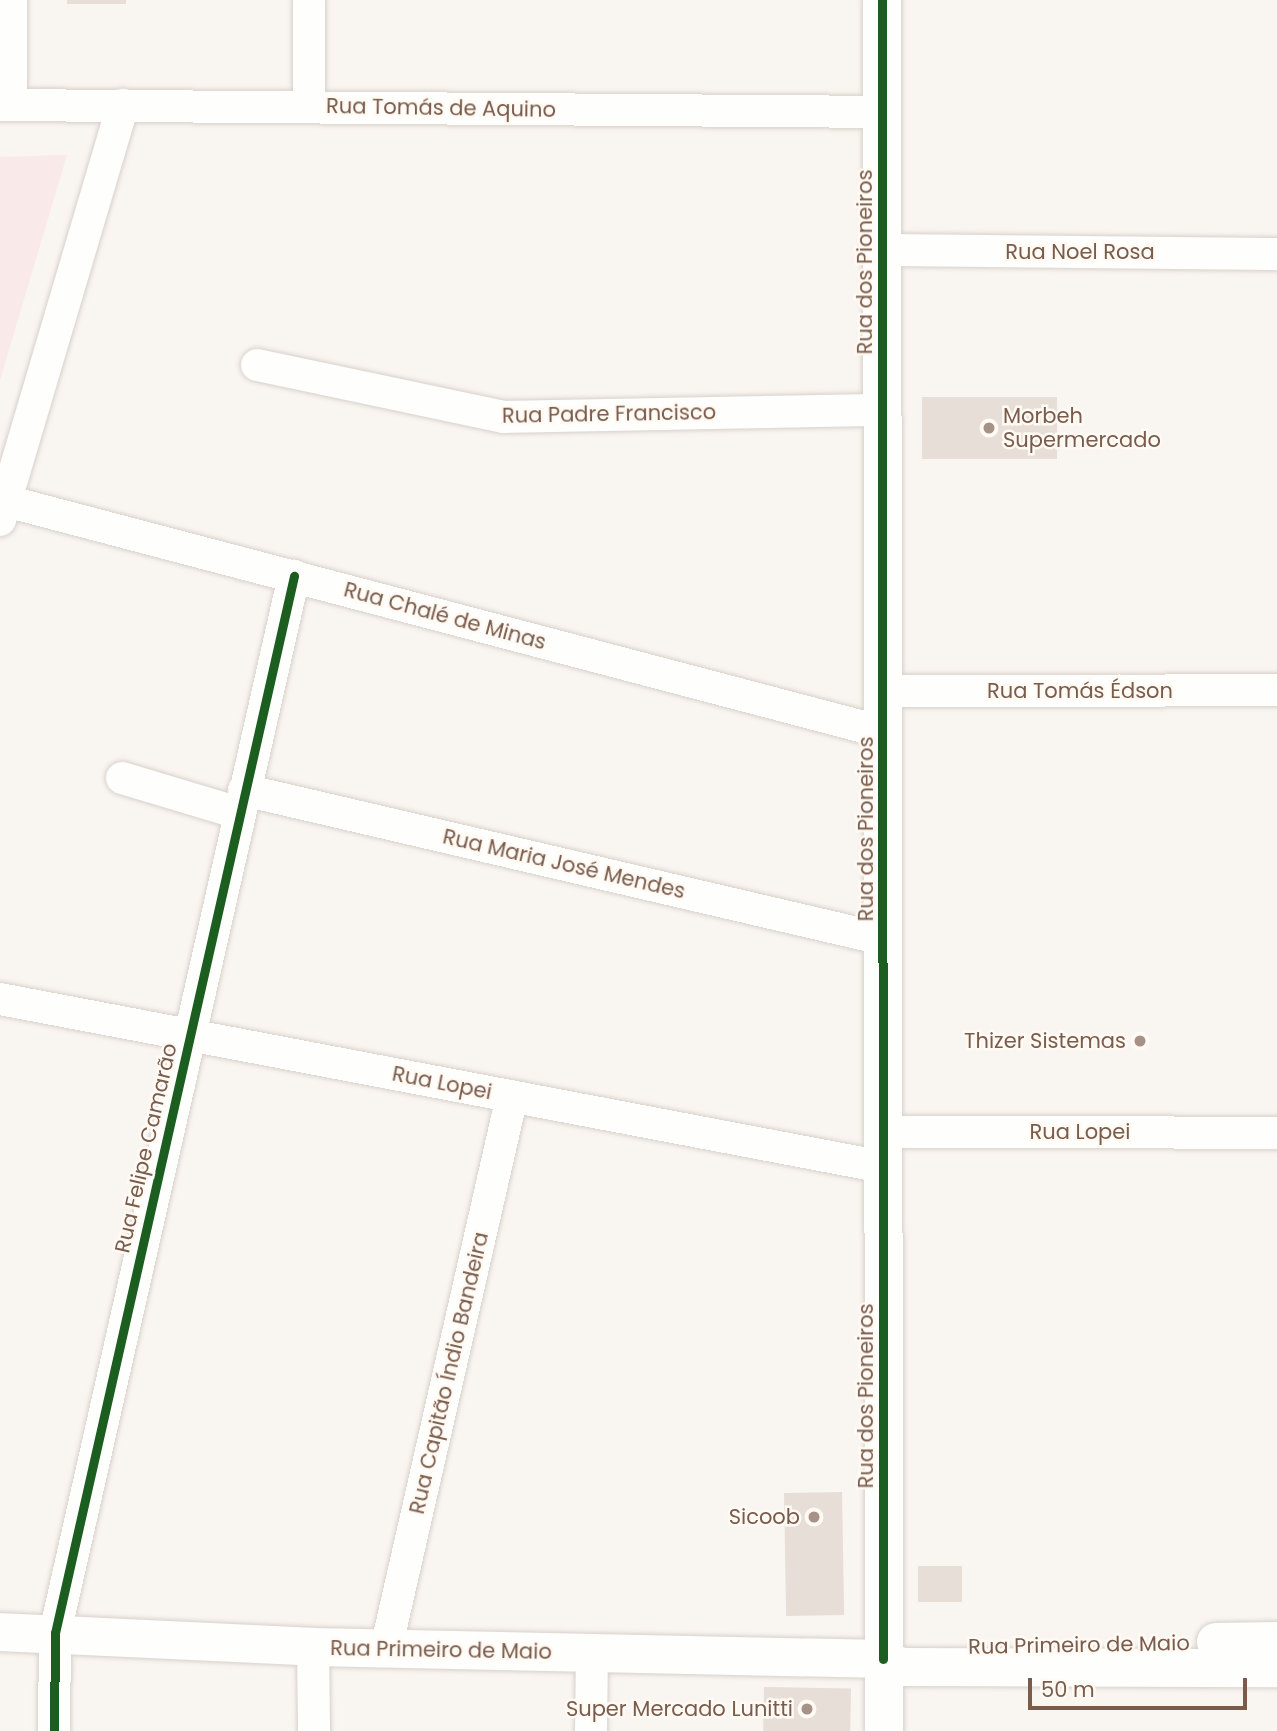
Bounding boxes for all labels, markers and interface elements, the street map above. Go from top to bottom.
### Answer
street label: Rua Tomás de Aquino [326,93,556,123]
street label: Rua dos Pioneiros [852,170,878,354]
street label: Rua Noel Rosa [1005,239,1155,265]
street label: Rua Padre Francisco [502,400,716,428]
place label: Morbeh Supermercado [1003,403,1161,453]
marker: Morbeh Supermercado [981,420,997,436]
street label: Rua Chalé de Minas [341,577,549,655]
street label: Rua Tomás Édson [987,678,1173,704]
street label: Rua dos Pioneiros [853,737,879,921]
street label: Rua Maria José Mendes [440,824,688,904]
place label: Thizer Sistemas [964,1028,1126,1054]
marker: Thizer Sistemas [1132,1033,1148,1049]
street label: Rua Felipe Camarão [110,1041,182,1255]
street label: Rua Lopei [390,1061,494,1105]
street label: Rua Lopei [1030,1119,1130,1145]
street label: Rua Capitão Índio Bandeira [404,1230,494,1516]
street label: Rua dos Pioneiros [853,1304,879,1488]
place label: Sicoob [729,1504,800,1530]
marker: Sicoob [806,1509,822,1525]
street label: Rua Primeiro de Maio [968,1630,1190,1660]
street label: Rua Primeiro de Maio [330,1635,552,1665]
scale bar [1032,1664,1251,1708]
text: 50 m [1041,1675,1095,1704]
place label: Super Mercado Lunitti [566,1696,793,1722]
marker: Super Mercado Lunitti [799,1701,815,1717]

